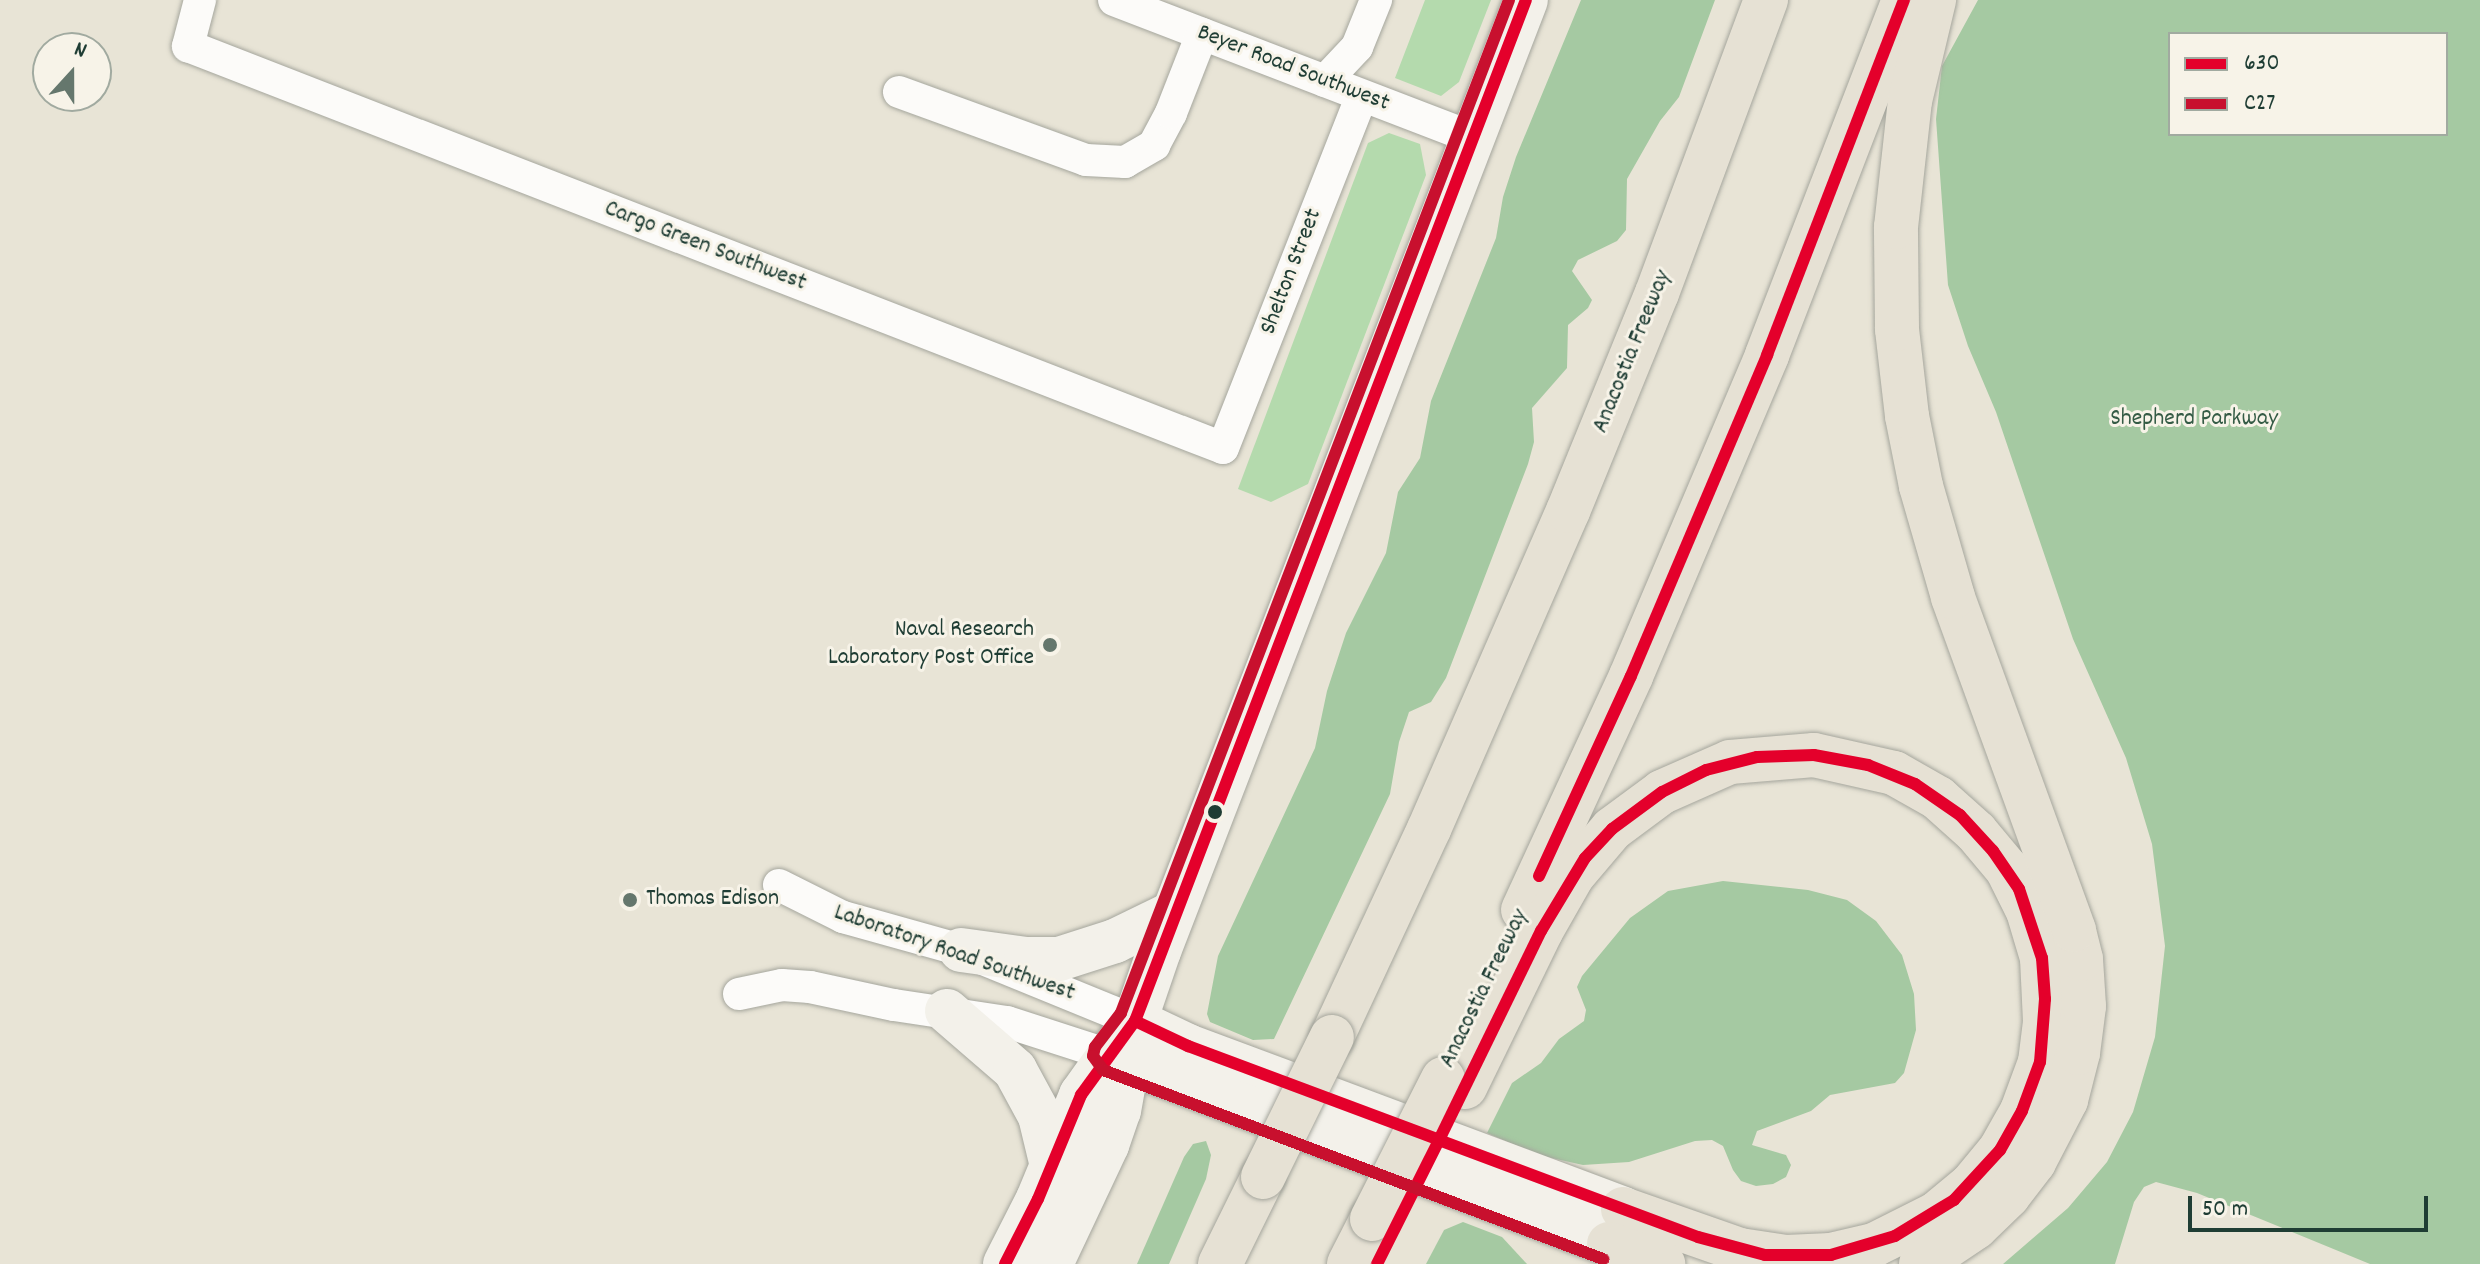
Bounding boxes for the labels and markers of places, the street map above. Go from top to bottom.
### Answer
place label: Naval Research Laboratory Post Office [828,617,1034,673]
marker: Naval Research Laboratory Post Office [1041,636,1059,654]
unlabelled marker [1207,804,1223,820]
place label: Thomas Edison [646,886,779,914]
marker: Thomas Edison [621,891,639,909]

